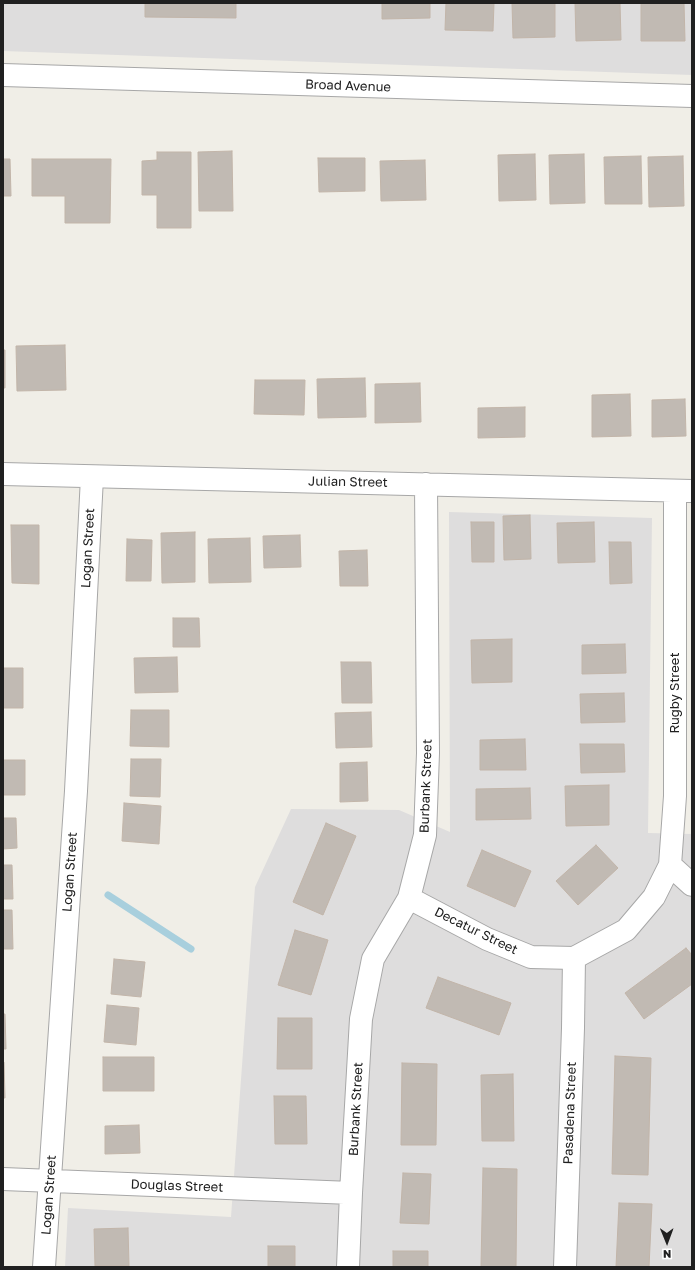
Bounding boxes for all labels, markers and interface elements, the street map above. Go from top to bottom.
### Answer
street label: Broad Avenue [305,77,391,95]
street label: Julian Street [308,474,388,490]
street label: Logan Street [78,508,98,588]
street label: Rugby Street [667,652,683,734]
street label: Burbank Street [417,739,435,833]
street label: Logan Street [59,831,81,913]
street label: Decatur Street [432,904,520,958]
street label: Pasadena Street [560,1061,580,1165]
street label: Burbank Street [346,1062,366,1156]
street label: Logan Street [38,1154,60,1236]
street label: Douglas Street [130,1177,224,1195]
north arrow [647,1222,687,1262]
text: N [663,1248,672,1261]

